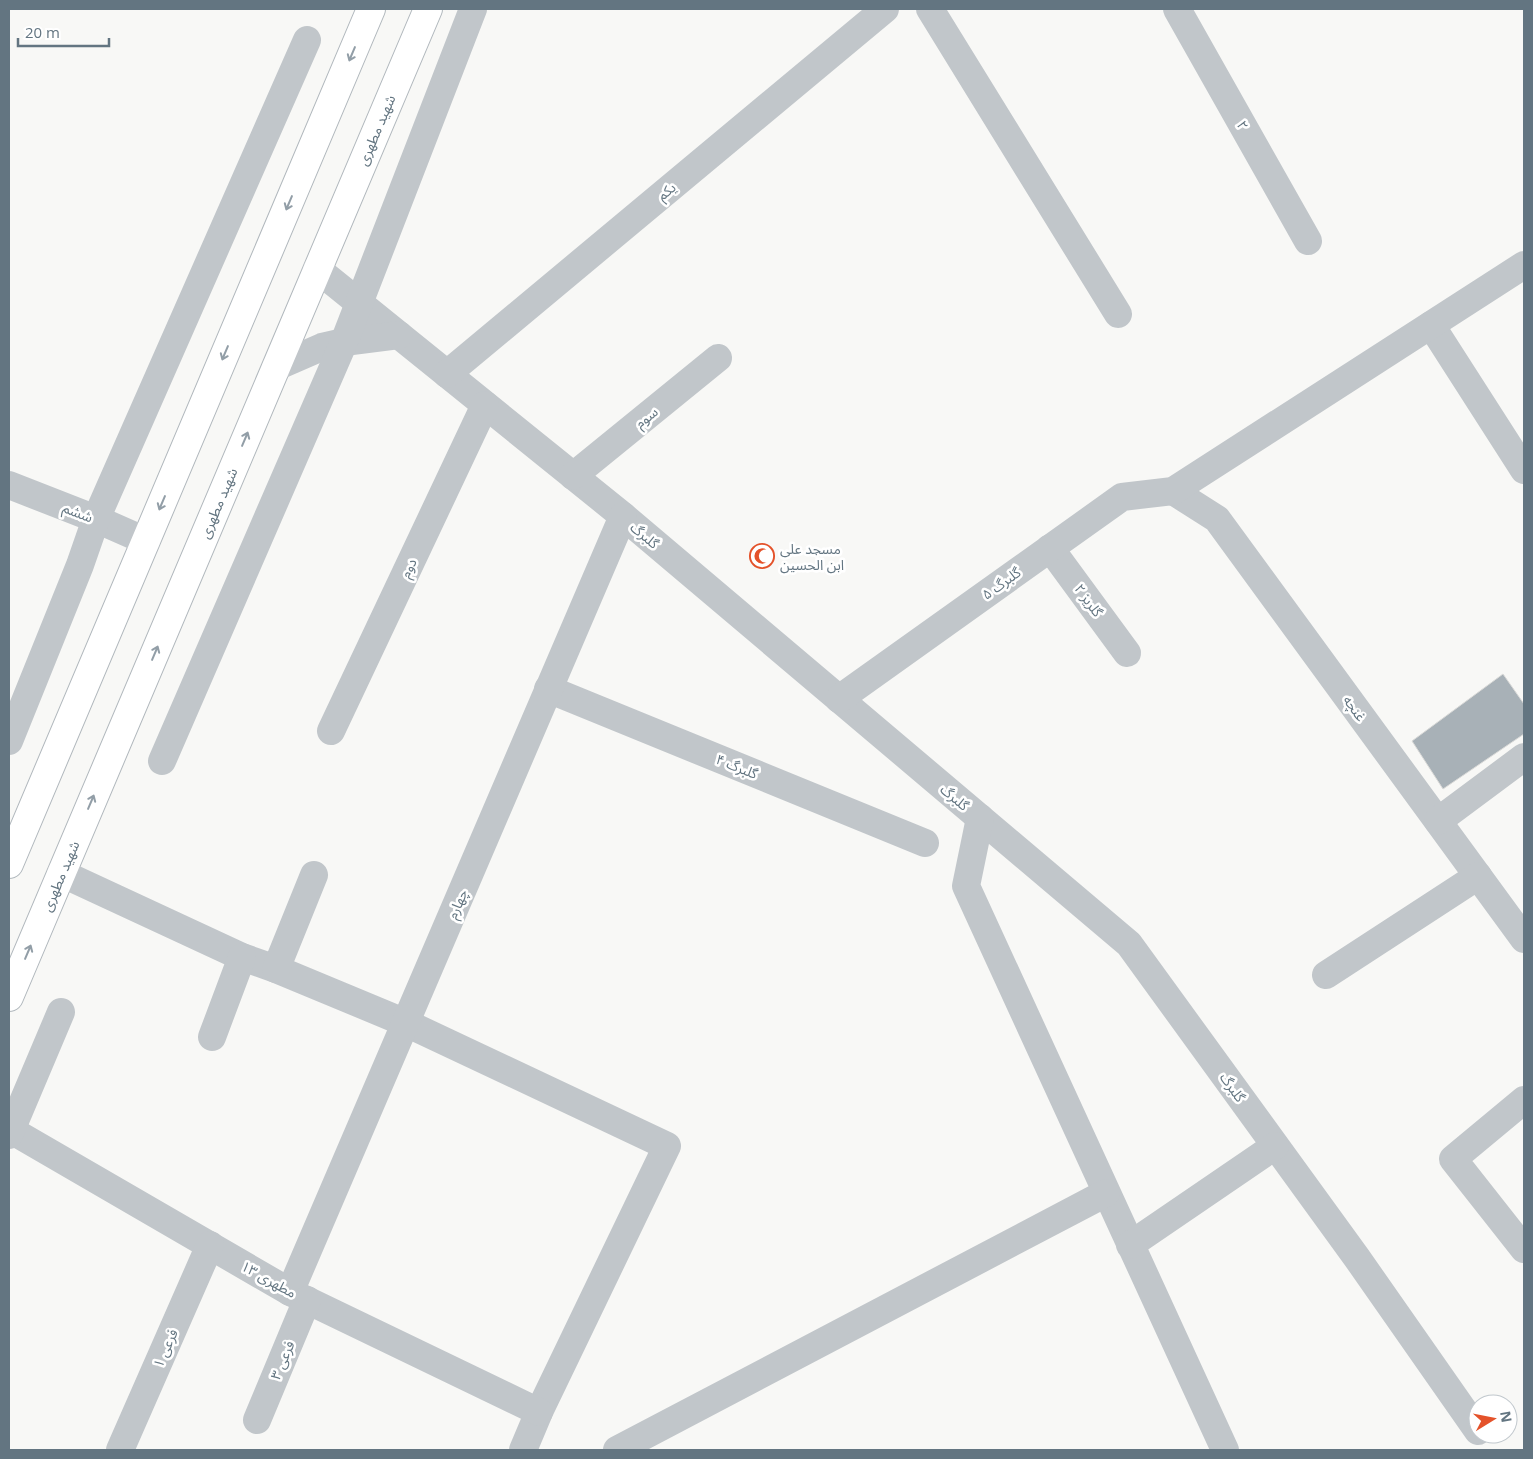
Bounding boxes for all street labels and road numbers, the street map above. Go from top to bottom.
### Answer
street label: شهید مطهری [353,92,399,168]
street label: ۲ [1233,117,1253,133]
street label: یکم [653,178,681,206]
street label: سوم [631,402,663,434]
street label: شهید مطهری [195,465,241,541]
street label: ششم [60,498,96,528]
street label: گلبرگ [627,517,664,553]
street label: دوم [395,555,423,582]
street label: گلبرگ ۵ [978,562,1024,604]
street label: گلریز ۲ [1071,580,1108,621]
street label: غنچه [1338,691,1371,725]
street label: گلبرگ ۴ [713,749,761,783]
street label: گلبرگ [937,779,974,815]
street label: شهید مطهری [37,838,83,914]
street label: چهارم [442,886,474,923]
street label: گلبرگ [1216,1068,1250,1106]
street label: مطهری ۱۳ [238,1256,300,1302]
street label: فرعی ۱ [148,1326,182,1370]
street label: فرعی ۳ [265,1338,299,1382]

